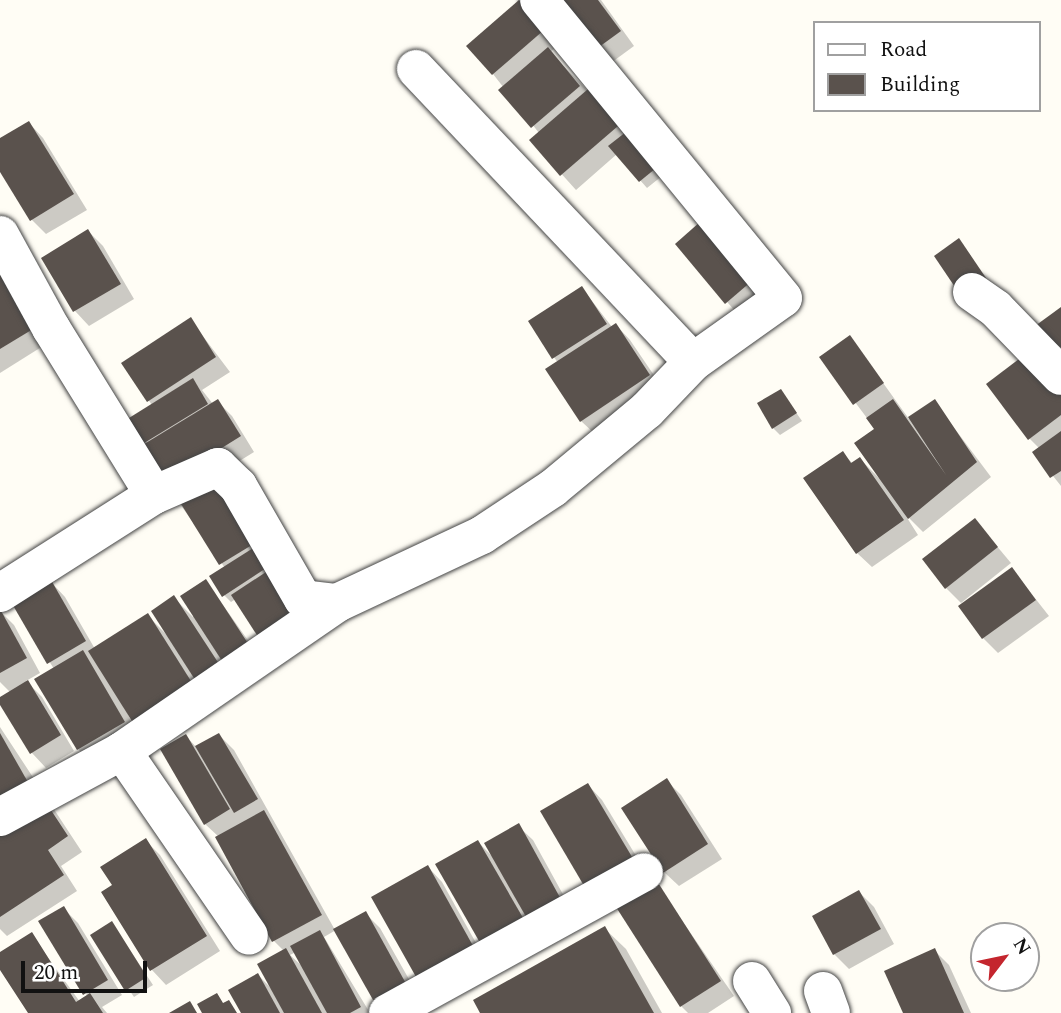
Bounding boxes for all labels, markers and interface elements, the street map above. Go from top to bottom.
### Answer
legend [813,21,1040,112]
text: Road [880,34,927,66]
text: Building [880,69,960,101]
north arrow [970,922,1040,992]
text: N [1005,932,1038,961]
scale bar [24,946,150,990]
text: 20 m [34,957,78,989]

